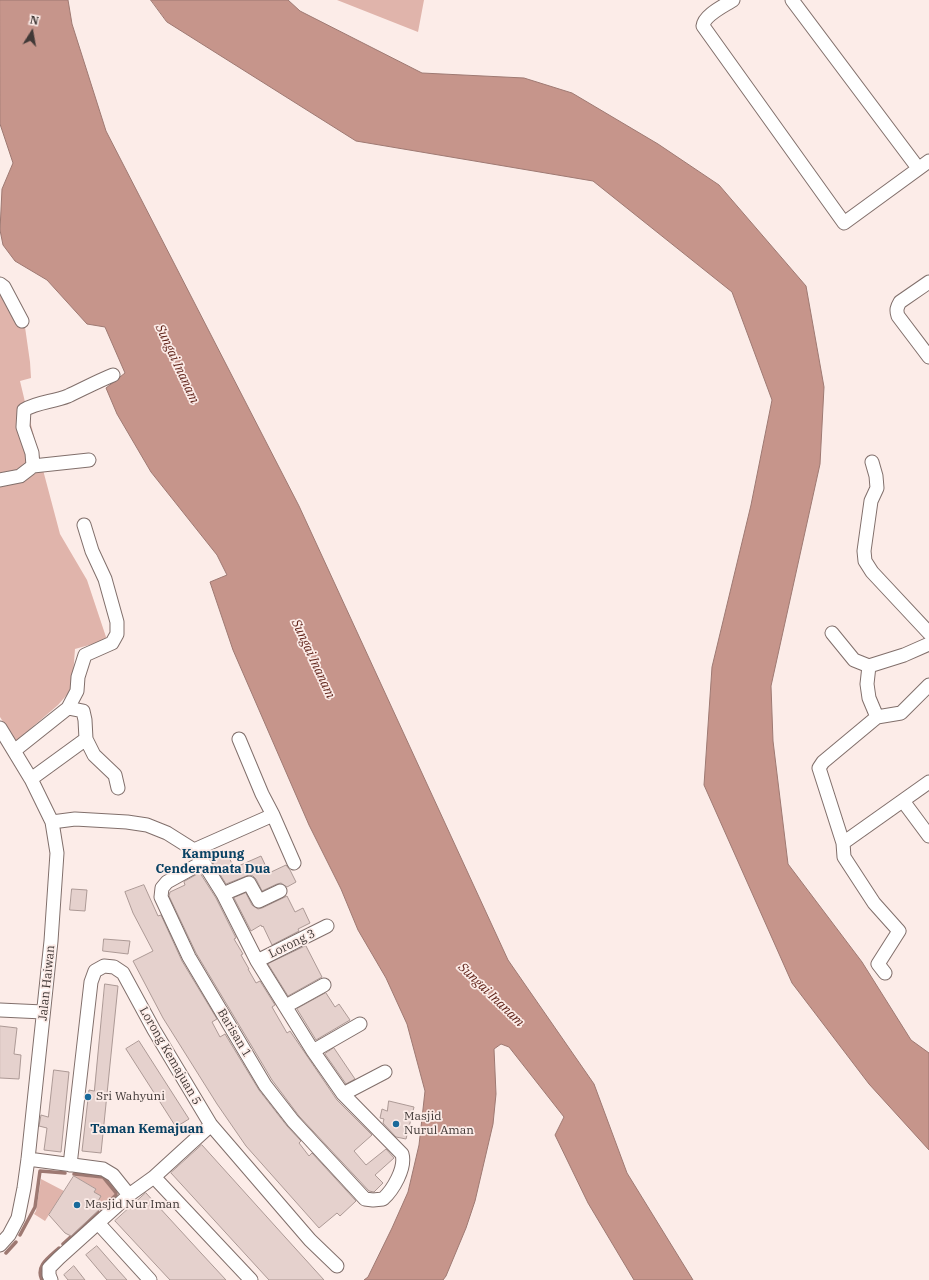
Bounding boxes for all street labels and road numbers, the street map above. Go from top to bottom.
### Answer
street label: Lorong 3 [266,927,318,961]
street label: Jalan Haiwan [36,945,58,1021]
street label: Lorong Kemajuan 5 [136,1004,204,1108]
street label: Barisan 1 [214,1006,254,1060]

